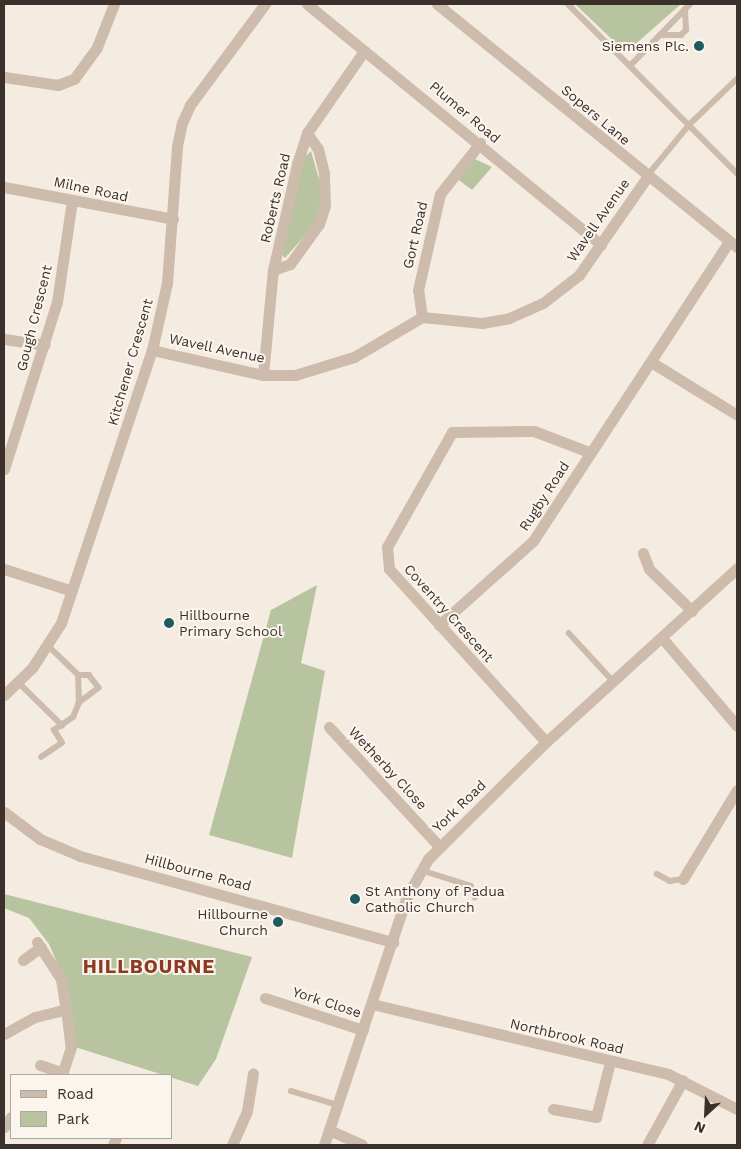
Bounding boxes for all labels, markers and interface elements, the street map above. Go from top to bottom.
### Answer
place label: Siemens Plc. [602,38,689,54]
marker: Siemens Plc. [693,40,705,52]
street label: Plumer Road [426,77,504,147]
street label: Sopers Lane [558,81,634,149]
street label: Roberts Road [256,151,294,245]
street label: Milne Road [52,173,130,205]
street label: Wavell Avenue [563,175,633,265]
street label: Gort Road [399,200,431,270]
street label: Gough Crescent [13,263,55,373]
street label: Kitchener Crescent [104,296,156,428]
street label: Wavell Avenue [167,330,267,366]
street label: Rugby Road [515,458,573,534]
street label: Coventry Crescent [400,560,498,666]
place label: Hillbourne Primary School [179,607,283,640]
marker: Hillbourne Primary School [163,617,175,629]
street label: Wetherby Close [345,723,431,813]
street label: York Road [429,776,489,836]
street label: Hillbourne Road [143,850,253,894]
place label: St Anthony of Padua Catholic Church [365,883,506,916]
marker: St Anthony of Padua Catholic Church [349,893,361,905]
place label: Hillbourne Church [197,906,268,939]
marker: Hillbourne Church [272,916,284,928]
district label: HILLBOURNE [81,956,217,978]
street label: York Close [290,983,364,1021]
street label: Northbrook Road [508,1015,626,1057]
legend [10,1074,172,1139]
text: Road [57,1085,94,1103]
north arrow [681,1089,731,1139]
text: Park [57,1110,89,1128]
text: N [692,1118,708,1137]

